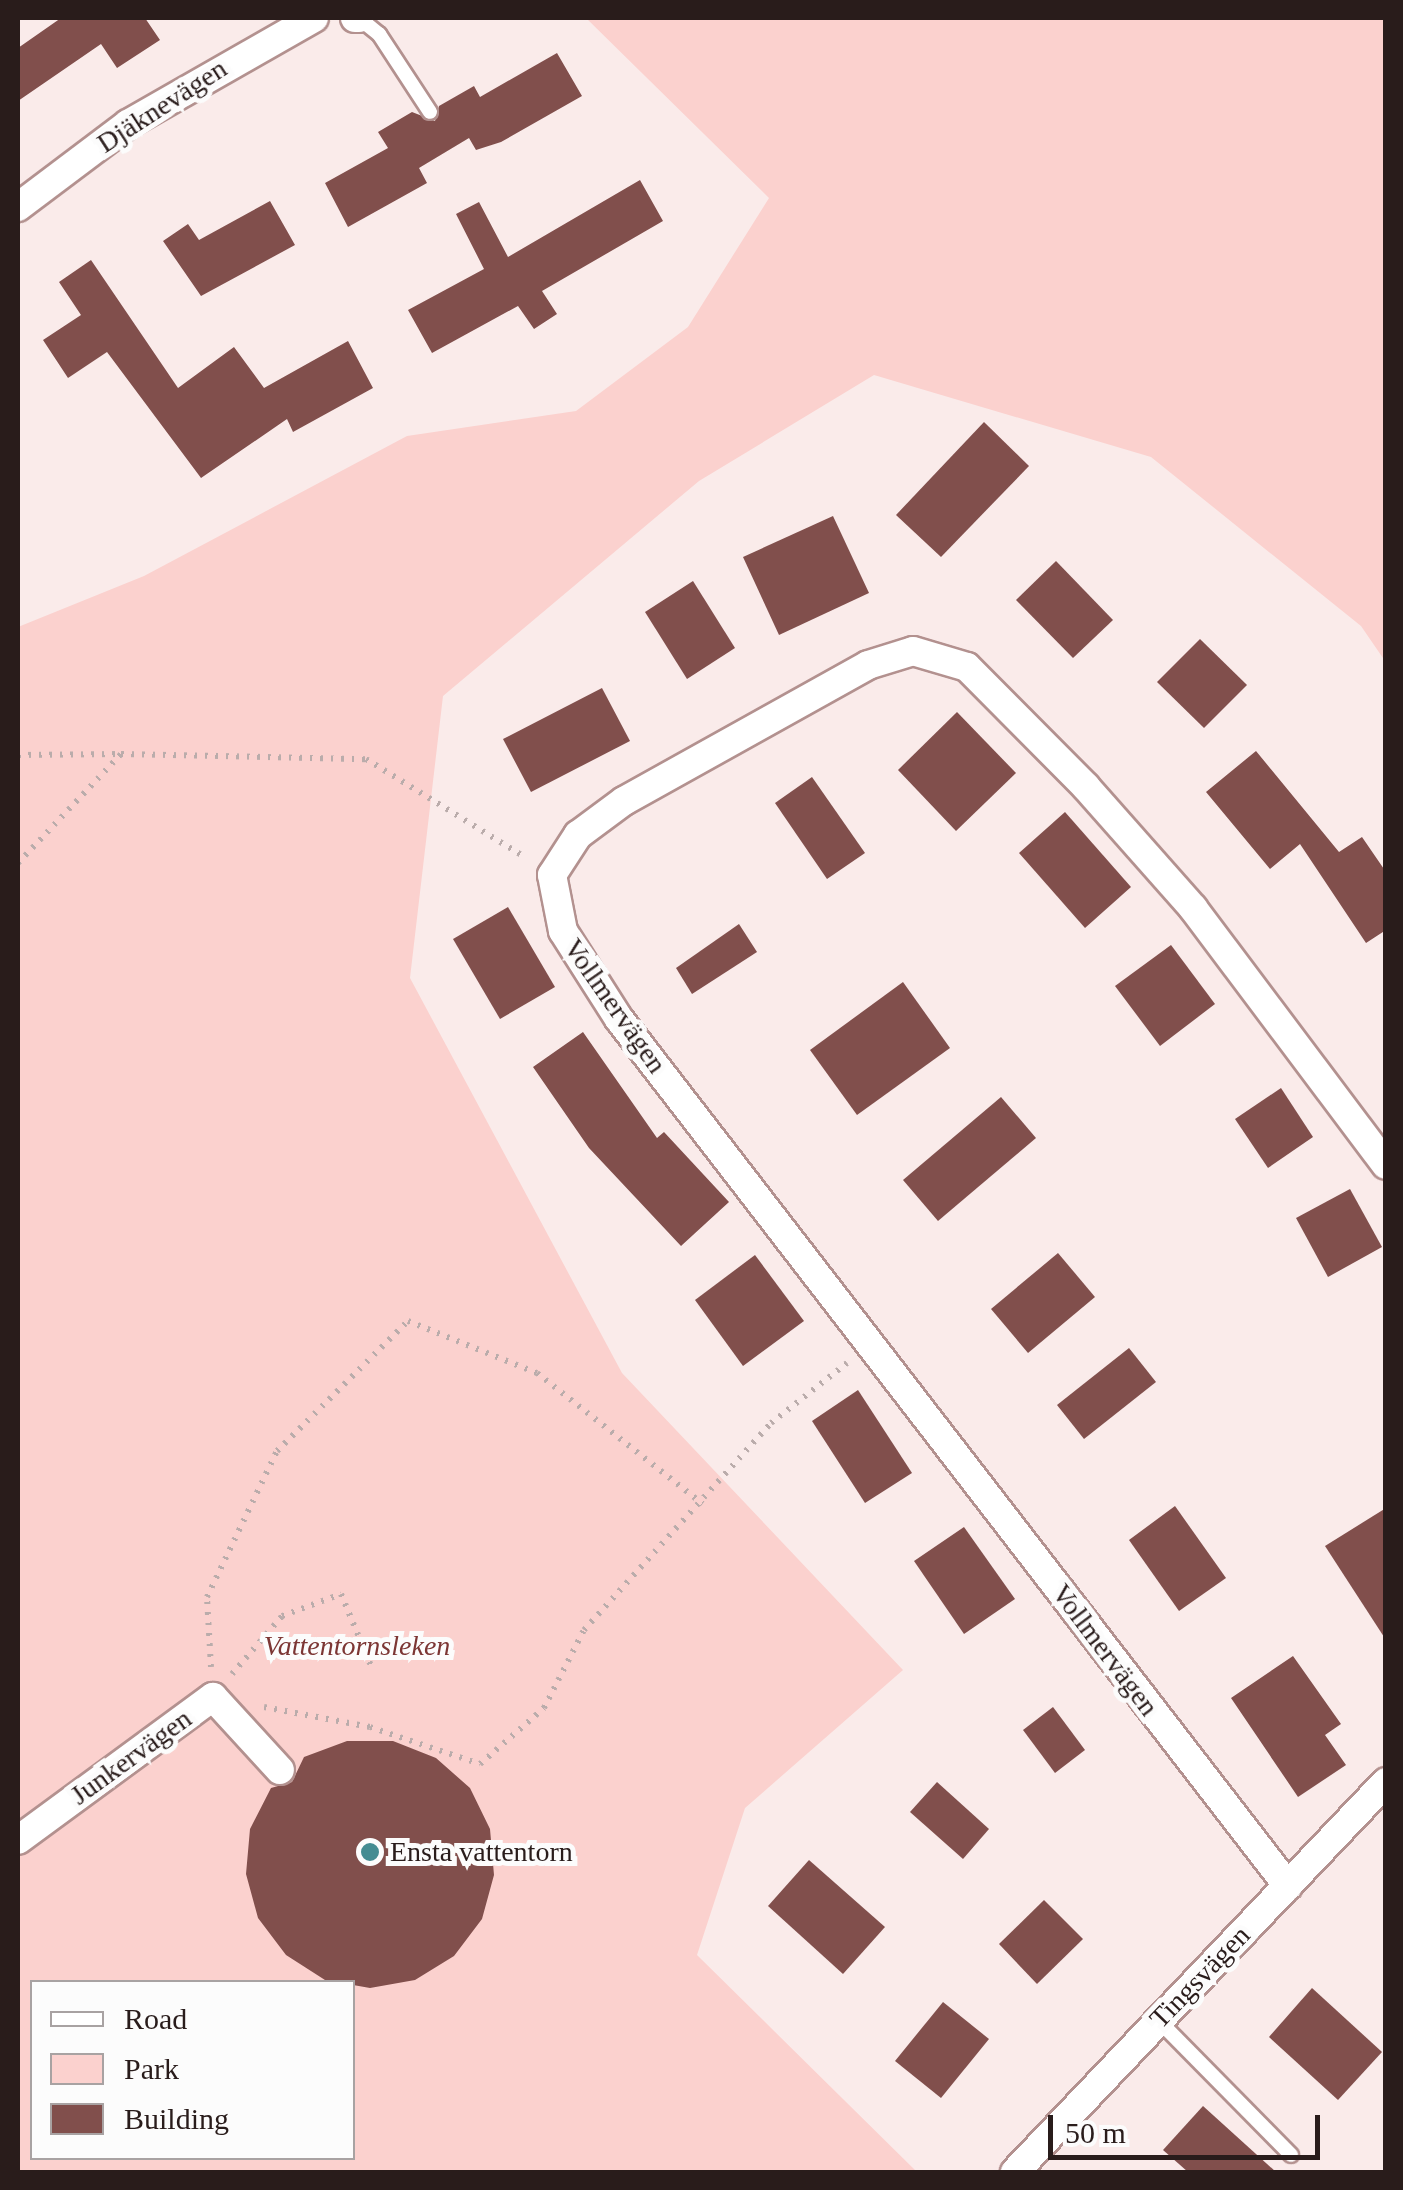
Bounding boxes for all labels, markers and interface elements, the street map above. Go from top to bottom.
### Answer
street label: Djäknevägen [91,52,233,160]
street label: Vollmervägen [556,932,674,1080]
street label: Vollmervägen [1044,1577,1166,1723]
park label: Vattentornsleken [264,1629,450,1663]
street label: Junkervägen [64,1702,198,1812]
place label: Ensta vattentorn [390,1835,573,1869]
marker: Ensta vattentorn [359,1841,381,1863]
street label: Tingsvägen [1143,1919,1257,2035]
legend [30,1980,355,2160]
text: Road [124,2002,187,2035]
text: Park [124,2052,179,2085]
scale bar [1053,2095,1326,2157]
text: Building [124,2102,229,2135]
text: 50 m [1065,2116,1126,2149]

